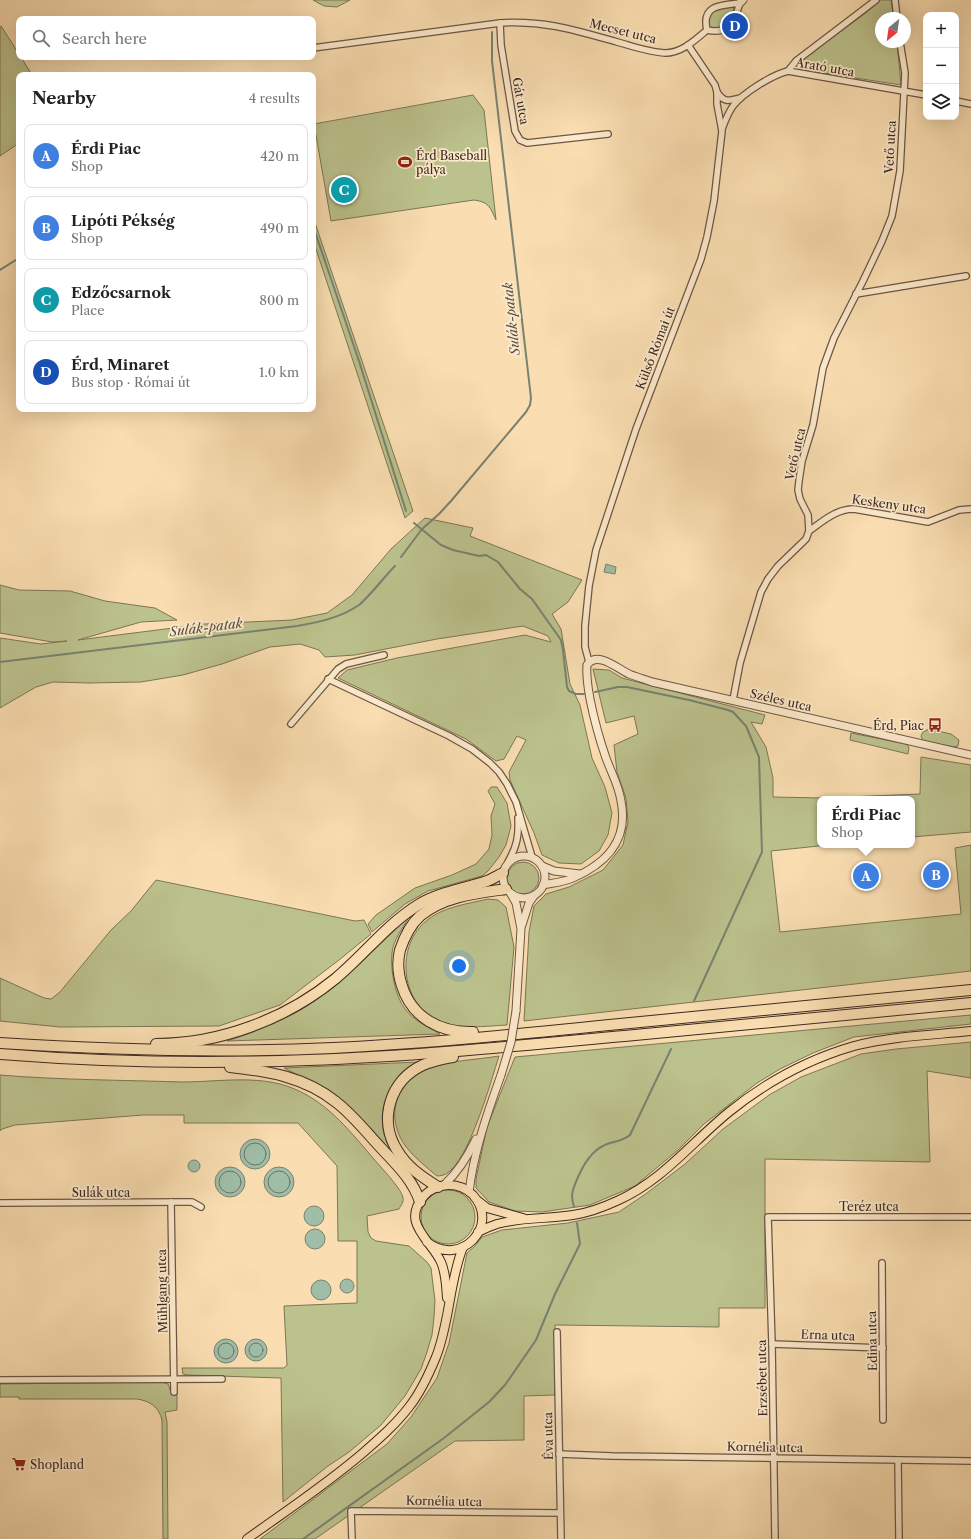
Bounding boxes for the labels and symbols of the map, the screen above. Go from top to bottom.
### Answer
pin: D [722,11,748,41]
north arrow [875,12,911,48]
street label: Mecset utca [588,15,659,47]
street label: Arató utca [794,54,856,80]
street label: Gát utca [509,76,533,126]
street label: Vető utca [881,119,899,175]
place label: Érd Baseball pálya [416,147,487,177]
sports icon: Érd Baseball pálya [397,154,413,170]
pin: C [331,175,357,205]
water label: Sulák-patak [499,282,523,357]
street label: Külső Római út [632,304,678,392]
street label: Vető utca [781,426,808,483]
street label: Keskeny utca [851,491,928,517]
water label: Sulák-patak [168,615,244,640]
street label: Széles utca [749,686,814,715]
place label: Érd, Piac [873,717,924,733]
bus stop icon: Érd, Piac [927,717,943,733]
pin: B [923,860,949,890]
pin: A [853,861,879,891]
your location [449,956,469,976]
street label: Sulák utca [72,1185,131,1200]
street label: Teréz utca [839,1199,900,1214]
street label: Mühlgang utca [154,1248,170,1333]
street label: Edina utca [864,1310,880,1371]
street label: Erna utca [801,1327,856,1343]
street label: Erzsébet utca [754,1339,770,1417]
street label: Éva utca [539,1411,556,1460]
street label: Kornélia utca [727,1439,804,1455]
supermarket icon: Shopland [11,1456,27,1472]
place label: Shopland [30,1457,85,1472]
street label: Kornélia utca [406,1493,483,1509]

